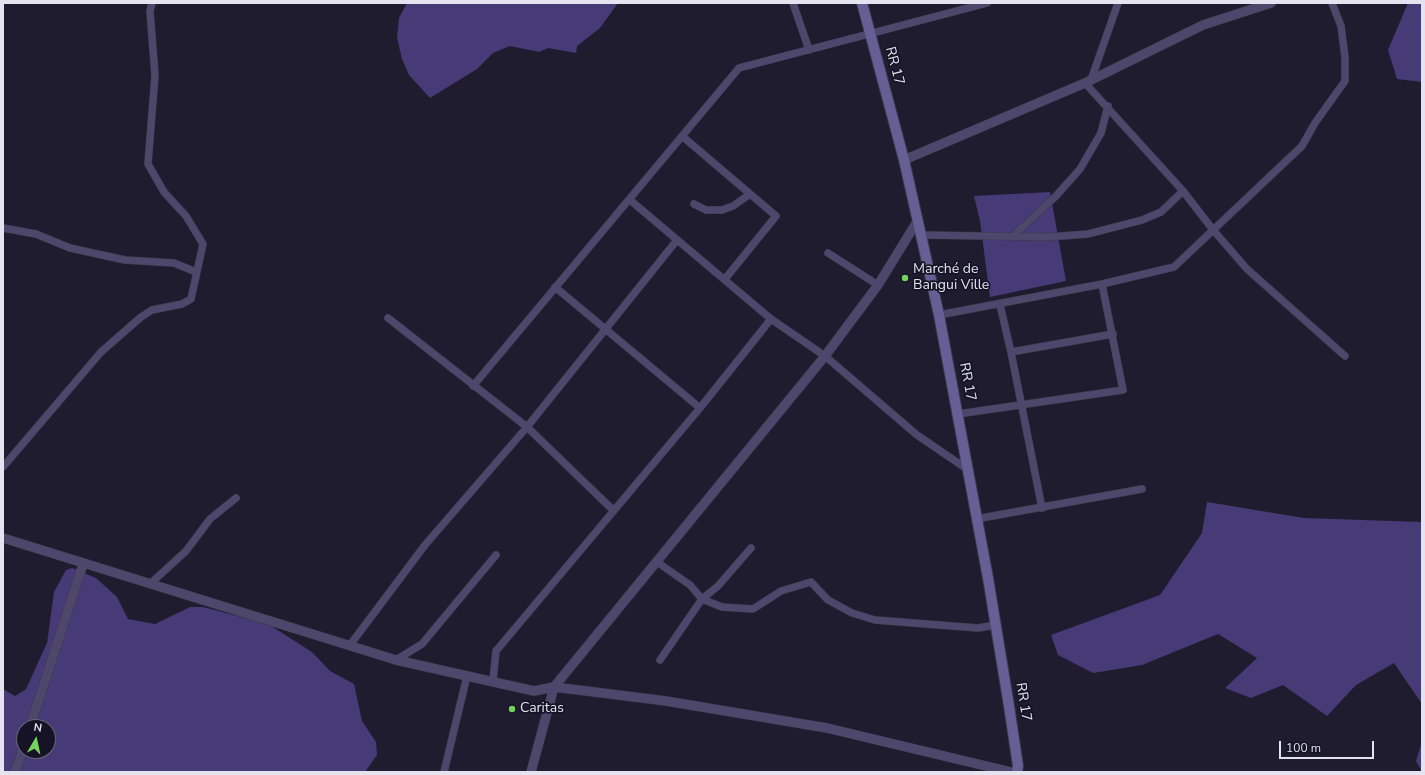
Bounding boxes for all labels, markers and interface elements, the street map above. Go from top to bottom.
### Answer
street label: RR 17 [881,45,907,87]
place label: Marché de Bangui Ville [913,262,989,294]
marker: Marché de Bangui Ville [900,273,910,283]
street label: RR 17 [955,361,979,403]
street label: RR 17 [1012,681,1034,723]
place label: Caritas [520,701,564,717]
marker: Caritas [507,704,517,714]
north arrow [16,719,56,759]
text: N [33,720,43,736]
scale bar [1281,733,1376,759]
text: 100 m [1286,740,1321,756]

